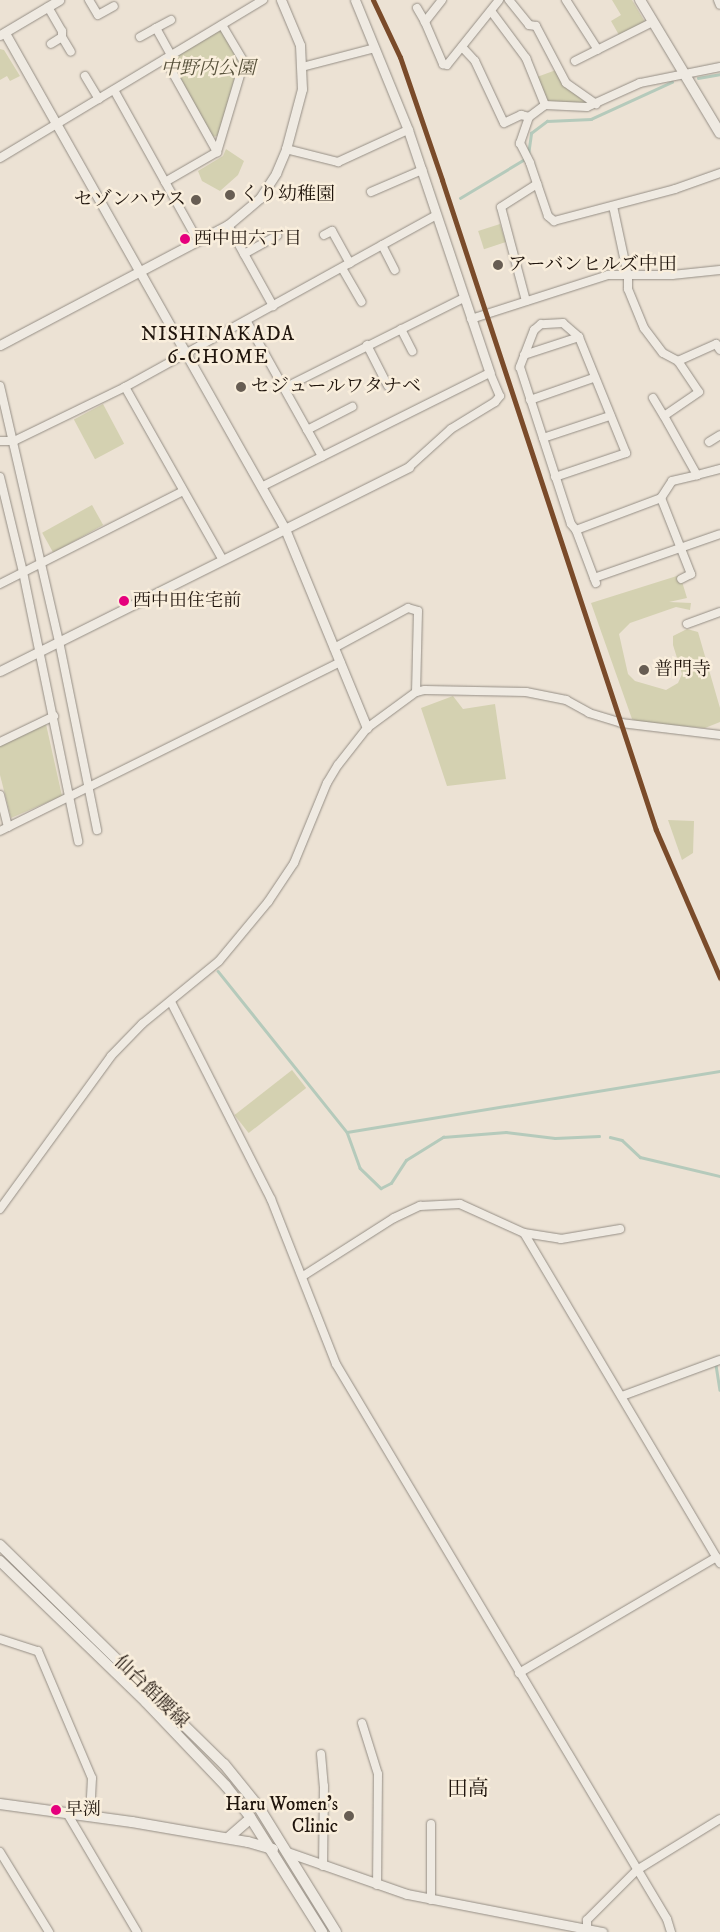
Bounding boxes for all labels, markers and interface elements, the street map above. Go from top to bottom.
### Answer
park label: 中野内公園 [161,58,255,80]
place label: くり幼稚園 [240,184,335,206]
place label: セゾンハウス [72,189,186,211]
marker: くり幼稚園 [224,189,236,201]
marker: セゾンハウス [190,194,202,206]
place label: 西中田六丁目 [194,228,302,250]
marker: 西中田六丁目 [180,234,190,244]
place label: アーバンヒルズ中田 [508,254,678,276]
marker: アーバンヒルズ中田 [492,259,504,271]
district label: NISHINAKADA 6-CHOME [140,323,296,370]
place label: セジュールワタナベ [251,376,422,398]
marker: セジュールワタナベ [235,381,247,393]
place label: 西中田住宅前 [133,590,241,612]
marker: 西中田住宅前 [119,596,129,606]
place label: 普門寺 [654,659,711,681]
marker: 普門寺 [638,664,650,676]
street label: 仙台館腰線 [109,1651,193,1733]
district label: 田高 [447,1776,489,1802]
place label: Haru Women's Clinic [225,1794,338,1838]
place label: 早渕 [65,1799,101,1821]
marker: 早渕 [51,1805,61,1815]
marker: Haru Women's Clinic [342,1809,356,1823]

